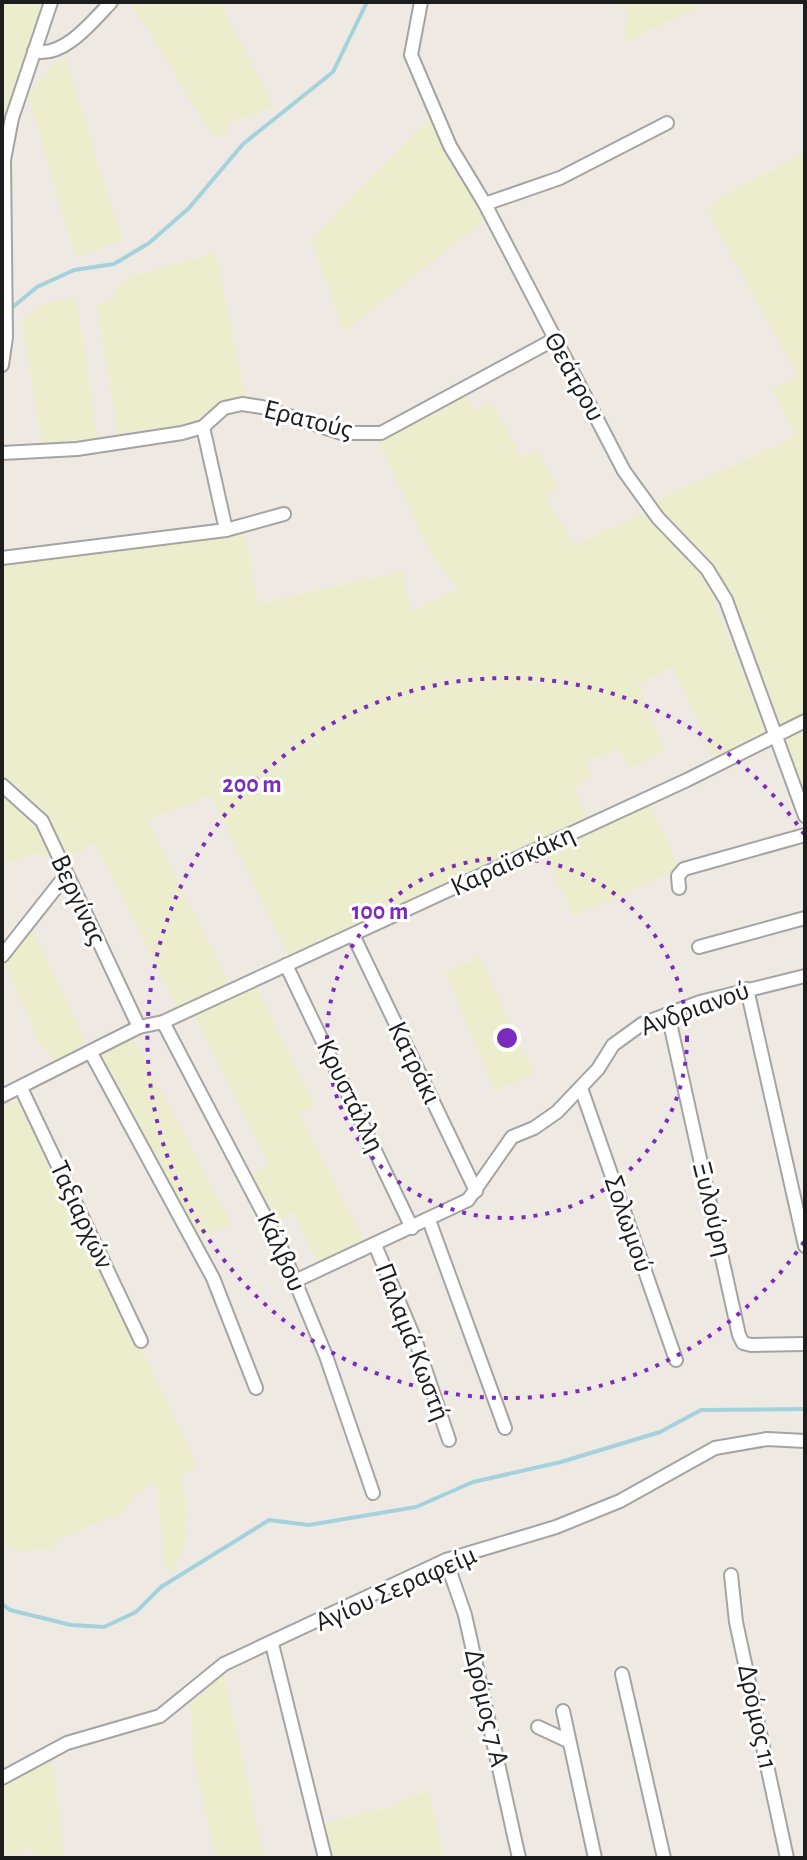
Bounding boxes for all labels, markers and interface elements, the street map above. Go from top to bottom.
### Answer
street label: Θεάτρου [538,328,610,426]
street label: Ερατούς [261,395,355,445]
text: 200 m [222,773,282,797]
street label: Καραϊσκάκη [447,820,579,902]
street label: Βεργίνας [45,851,111,950]
text: 100 m [352,900,408,924]
street label: Ανδριανού [637,976,753,1042]
street label: Κατράκι [382,1017,446,1109]
centre of rings [493,1024,521,1052]
street label: Κρυστάλλη [311,1035,389,1157]
street label: Ταξιαρχών [44,1157,118,1273]
street label: Ξυλούρη [687,1159,737,1259]
street label: Σολωμού [598,1172,658,1276]
street label: Κάλβου [251,1208,311,1296]
street label: Παλαμά Κωστή [369,1259,455,1425]
street label: Αγίου Σεραφείμ [311,1541,481,1637]
street label: Δρόμος 7 Α [459,1646,513,1770]
street label: Δρόμος 11 [732,1662,782,1772]

